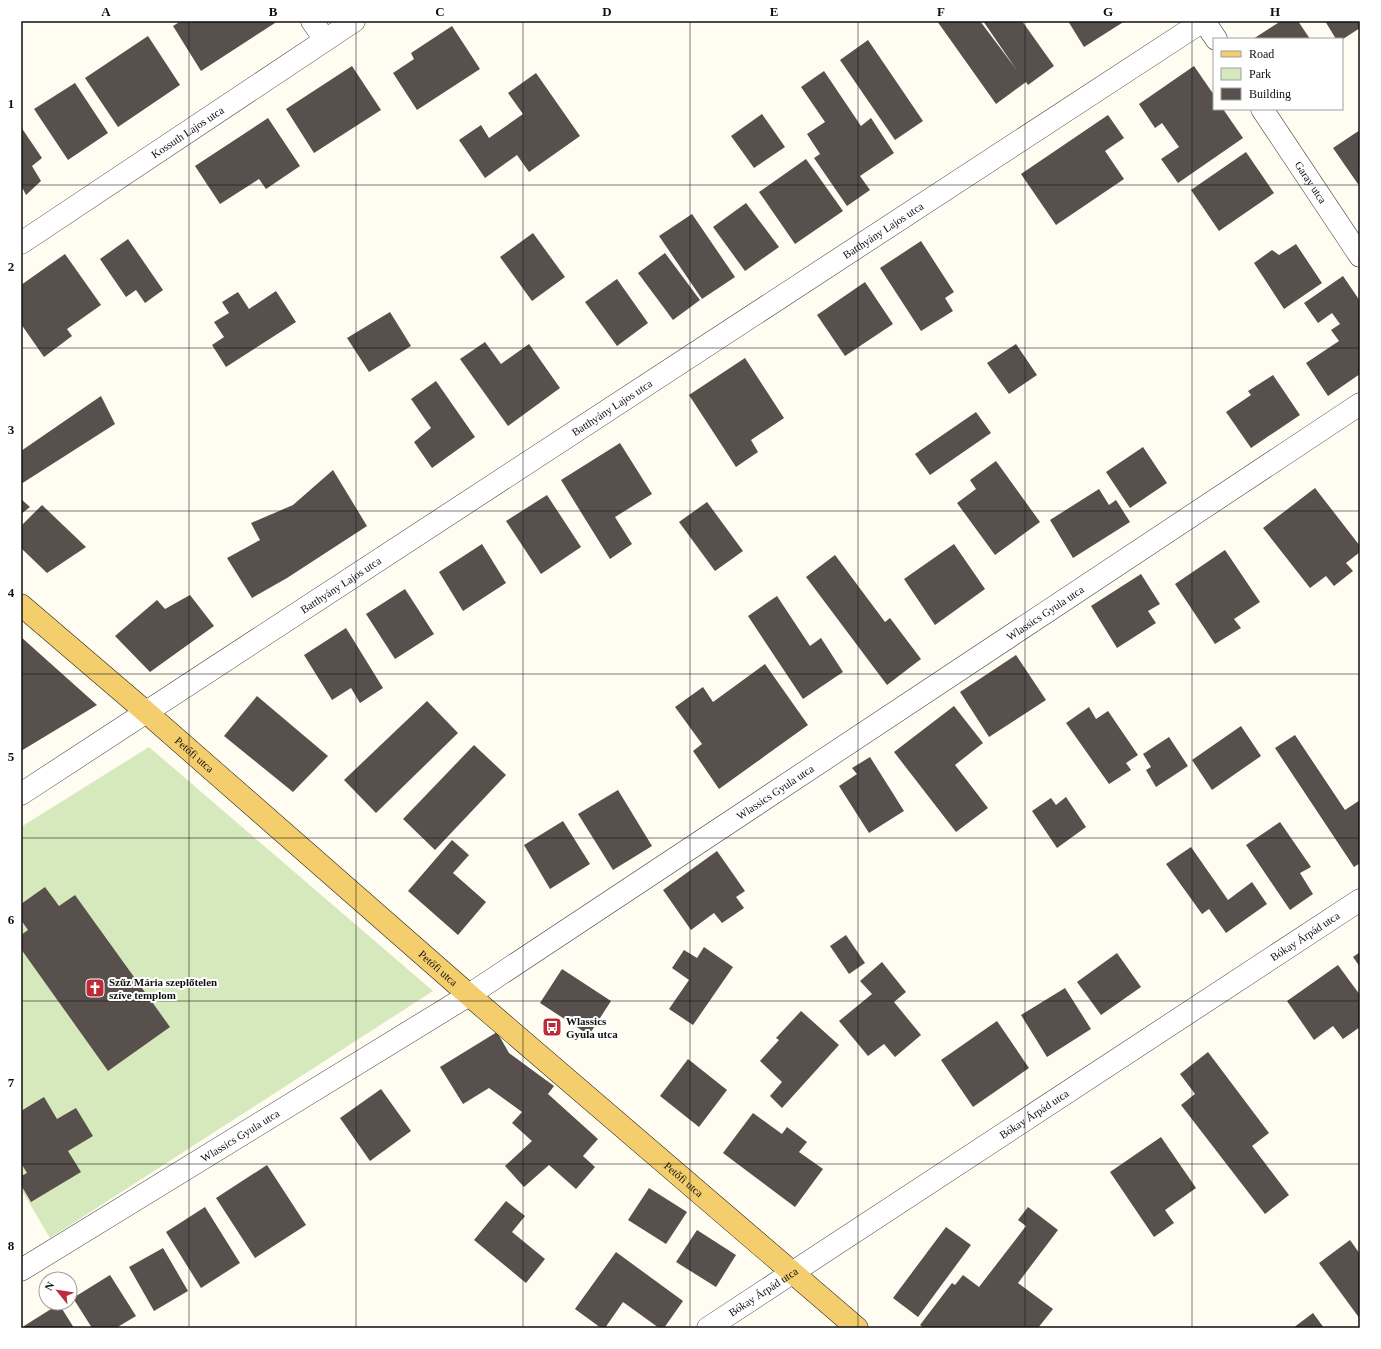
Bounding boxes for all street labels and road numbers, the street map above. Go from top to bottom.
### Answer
street label: Kossuth Lajos utca [149,104,226,160]
street label: Garay utca [1293,159,1329,206]
street label: Batthyány Lajos utca [841,200,926,261]
street label: Batthyány Lajos utca [569,377,654,438]
street label: Batthyány Lajos utca [298,554,383,616]
street label: Wlassics Gyula utca [1004,583,1086,643]
street label: Petőfi utca [173,734,216,775]
street label: Wlassics Gyula utca [734,762,816,822]
street label: Bókay Árpád utca [1268,909,1342,963]
street label: Petőfi utca [416,948,460,988]
street label: Bókay Árpád utca [997,1087,1071,1141]
street label: Wlassics Gyula utca [199,1107,282,1164]
street label: Petőfi utca [662,1159,706,1199]
street label: Bókay Árpád utca [726,1265,800,1319]

